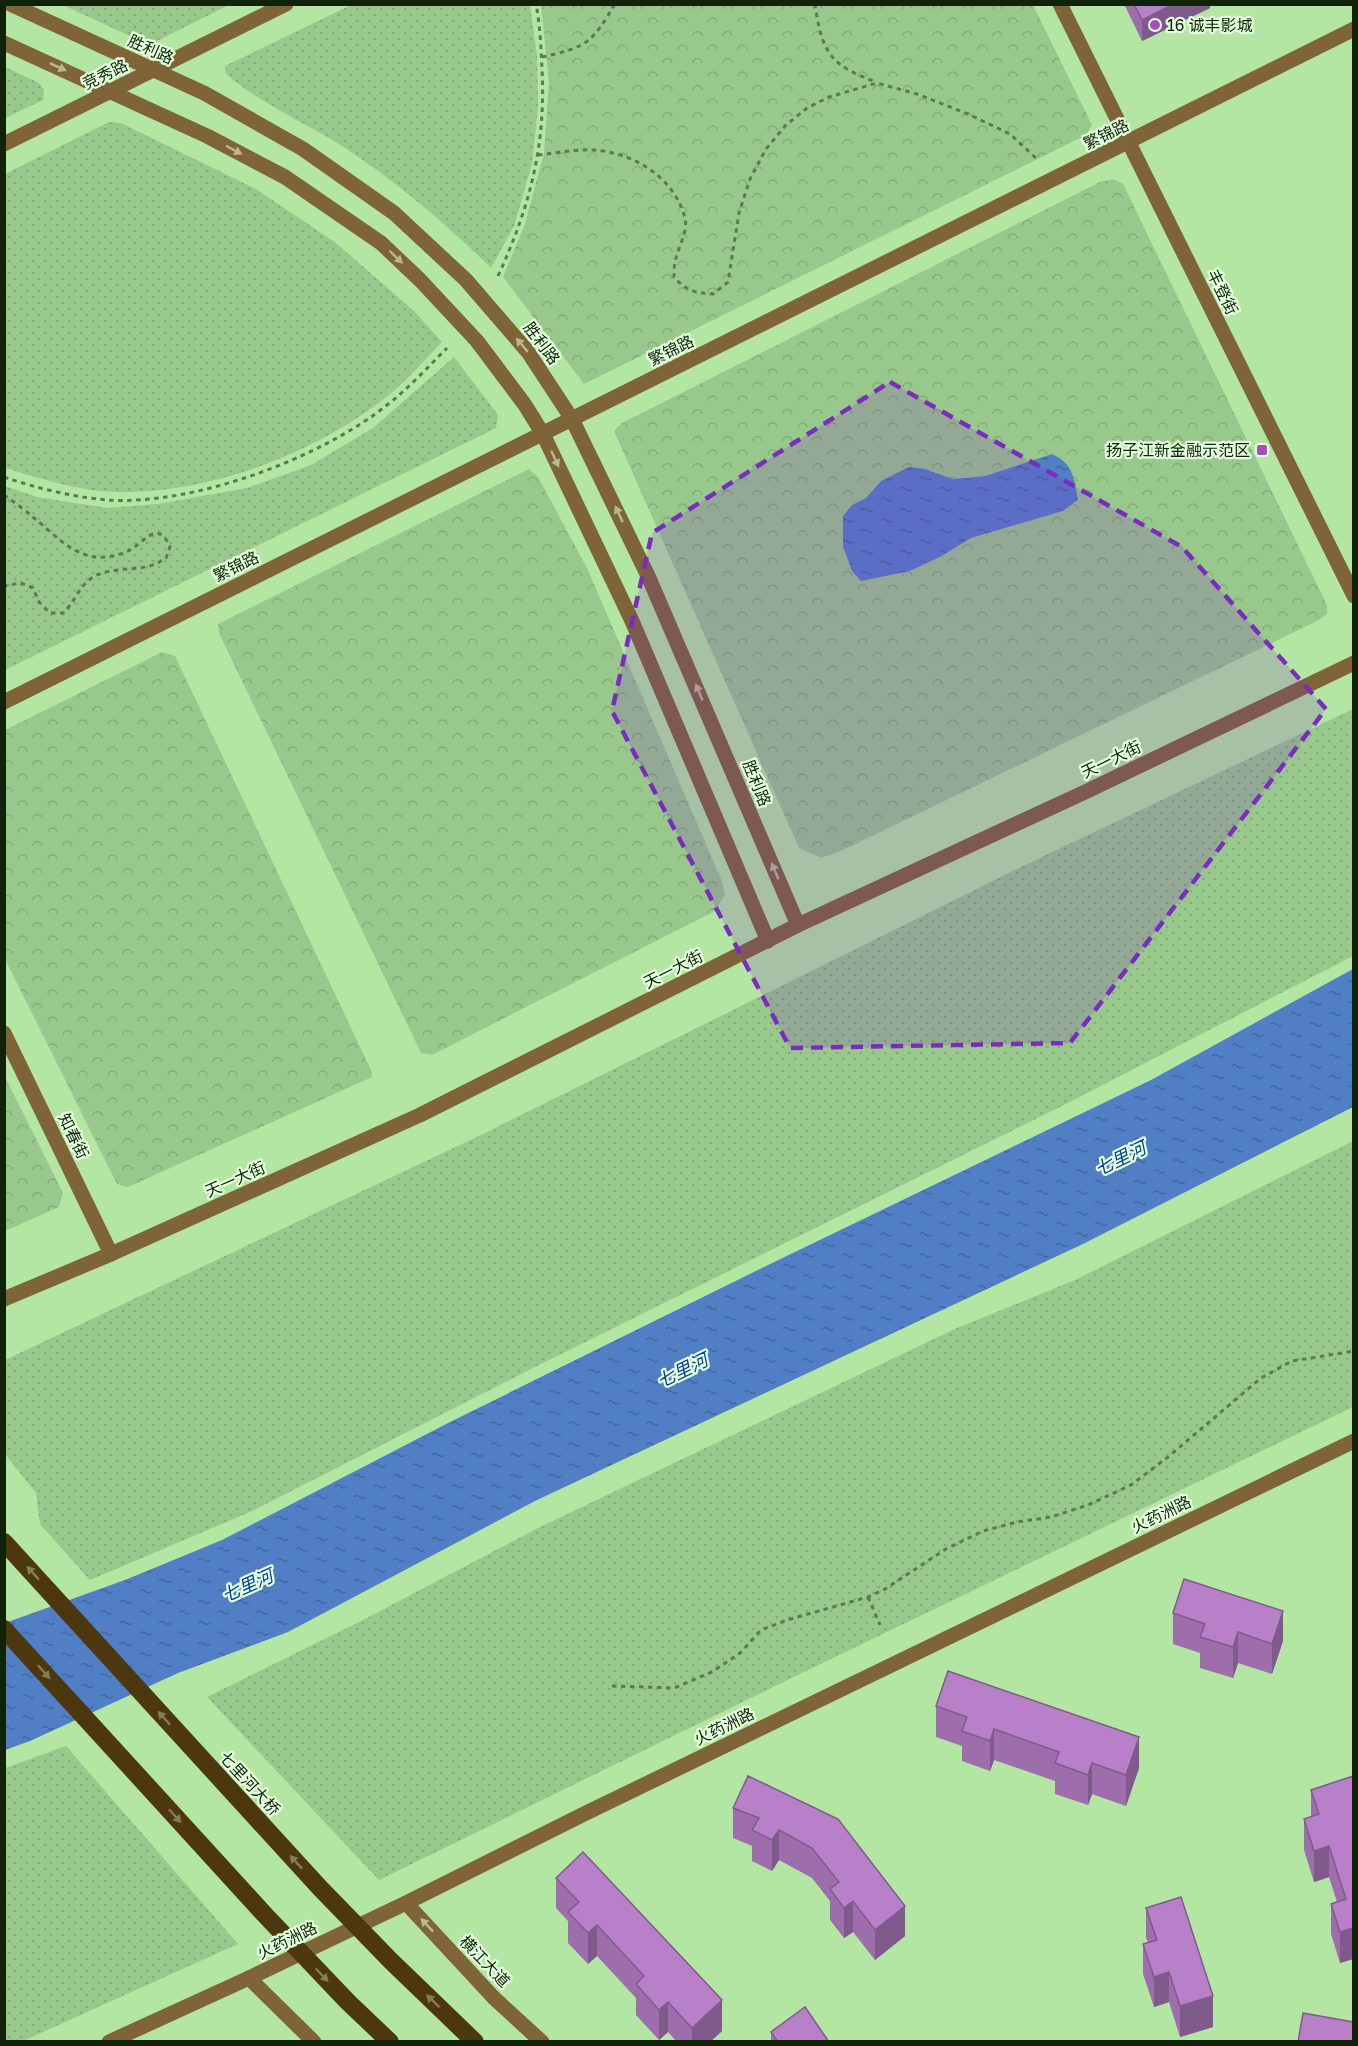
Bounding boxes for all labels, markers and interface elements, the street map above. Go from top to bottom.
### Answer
place label: 16 诚丰影城 [1167,15,1252,35]
marker: 16 诚丰影城 [1148,18,1162,32]
street label: 胜利路 [125,30,177,68]
street label: 竞秀路 [79,54,131,94]
one-way arrow [49,63,66,72]
street label: 繁锦路 [1080,114,1132,154]
one-way arrow [226,145,243,155]
one-way arrow [389,250,403,264]
street label: 丰登街 [1203,266,1243,318]
street label: 胜利路 [520,318,564,368]
street label: 繁锦路 [645,330,697,370]
one-way arrow [516,338,529,353]
place label: 扬子江新金融示范区 [1106,440,1250,460]
marker: 扬子江新金融示范区 [1255,443,1269,457]
one-way arrow [551,450,560,467]
one-way arrow [614,505,623,522]
street label: 繁锦路 [210,546,262,586]
one-way arrow [693,683,703,701]
street label: 天一大街 [1078,736,1144,782]
street label: 胜利路 [739,757,775,809]
one-way arrow [770,863,779,880]
street label: 天一大街 [640,946,706,992]
street label: 知春街 [54,1110,94,1162]
water label: 七里河 [1091,1135,1152,1180]
street label: 天一大街 [202,1157,268,1201]
water label: 七里河 [653,1347,714,1392]
street label: 火药洲路 [1128,1491,1194,1537]
water label: 七里河 [218,1563,279,1606]
one-way arrow [26,1566,40,1581]
one-way arrow [37,1665,51,1680]
street label: 火药洲路 [691,1703,757,1749]
one-way arrow [158,1711,171,1726]
street label: 七里河大桥 [215,1747,285,1819]
one-way arrow [168,1809,182,1824]
one-way arrow [289,1854,303,1869]
street label: 火药洲路 [254,1917,320,1963]
one-way arrow [420,1919,434,1933]
street label: 横江大道 [456,1931,514,1991]
one-way arrow [315,1967,329,1982]
one-way arrow [426,1994,440,2008]

